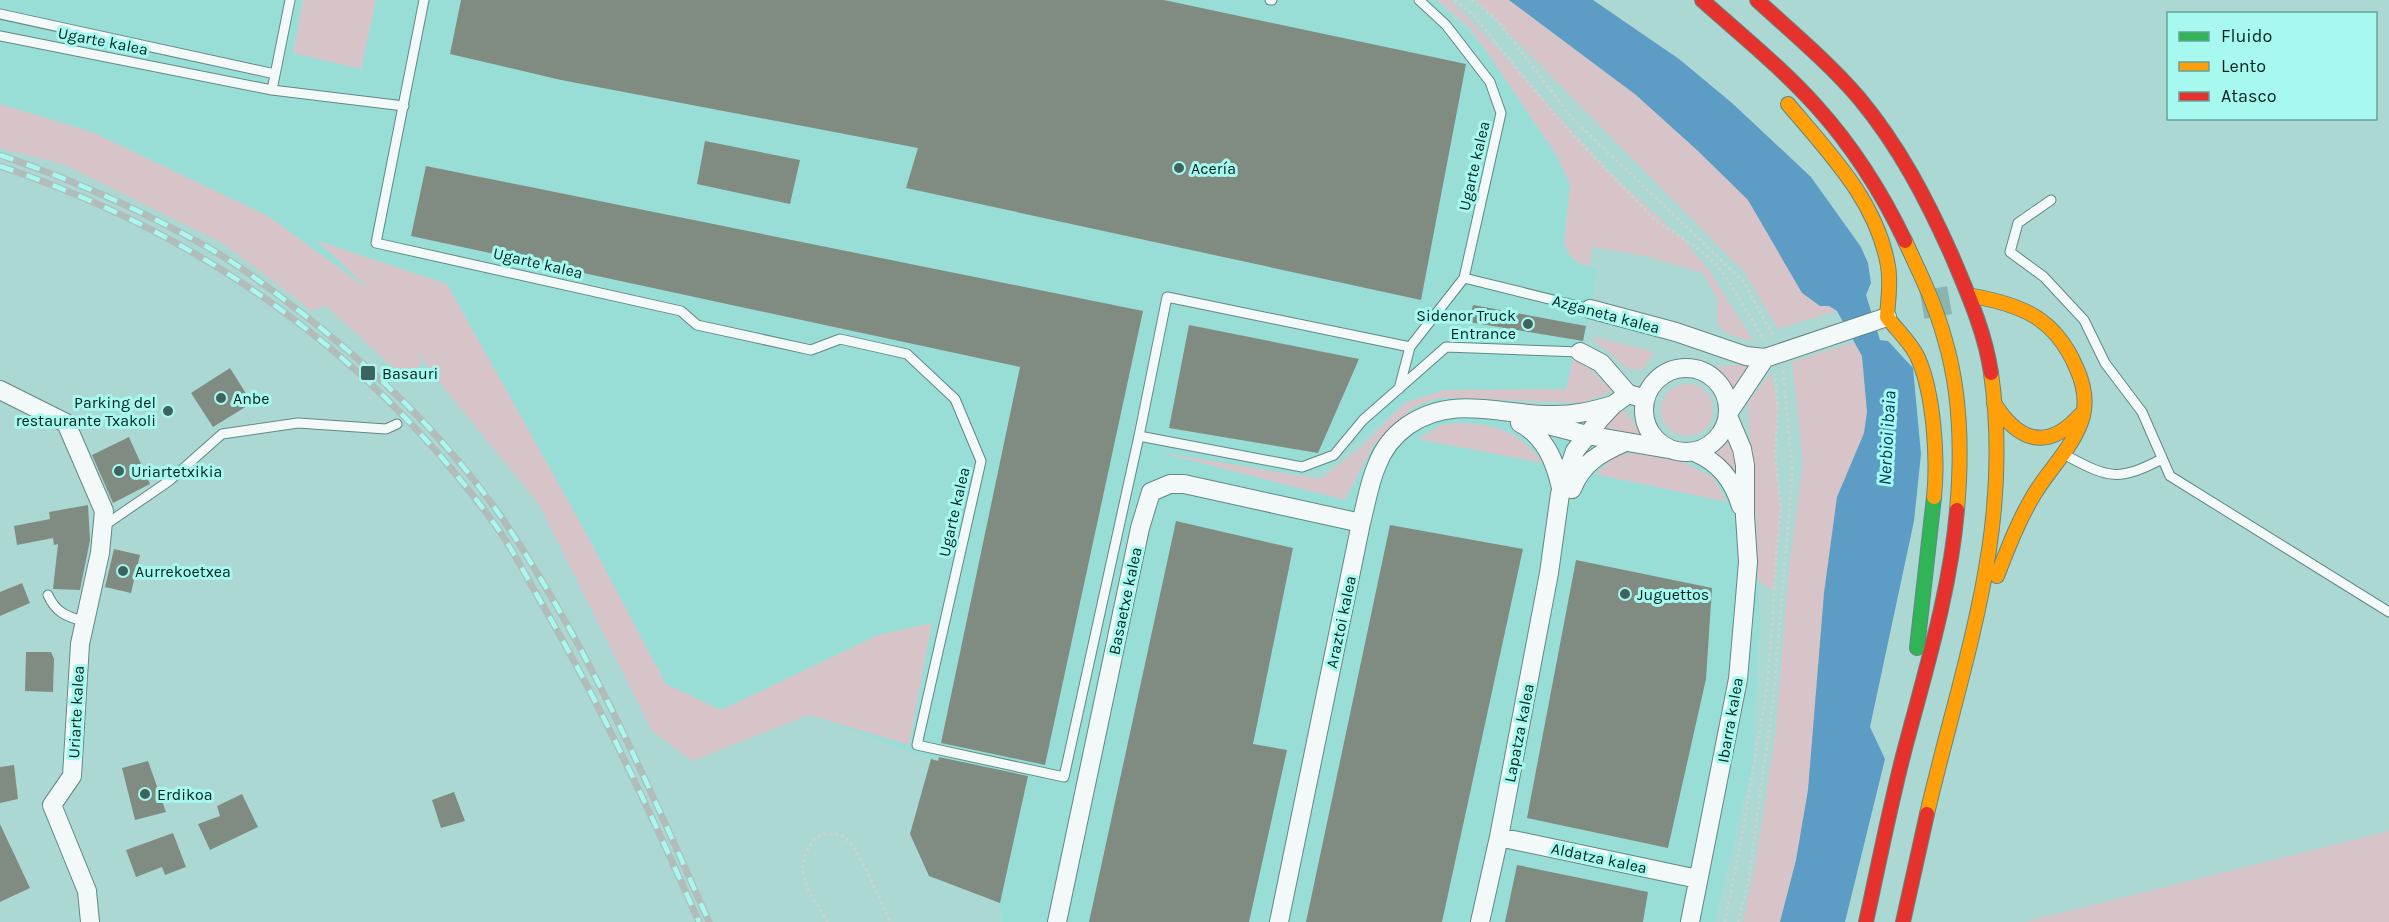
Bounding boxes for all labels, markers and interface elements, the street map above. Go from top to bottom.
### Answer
legend [2167,12,2377,120]
street label: Ugarte kalea [56,23,150,59]
text: Fluido [2221,25,2272,47]
text: Lento [2221,55,2266,77]
text: Atasco [2221,85,2277,107]
street label: Ugarte kalea [1454,119,1494,213]
place label: Acería [1191,159,1236,178]
marker: Acería [1172,161,1186,175]
street label: Ugarte kalea [491,243,585,283]
street label: Azganeta kalea [1550,291,1662,337]
place label: Sidenor Truck Entrance [1416,306,1516,343]
marker: Sidenor Truck Entrance [1521,317,1535,331]
marker: Basauri [359,364,377,382]
place label: Basauri [382,364,438,383]
place label: Anbe [233,389,270,408]
water label: Nerbioi ibaia [1874,390,1900,486]
marker: Anbe [214,391,228,405]
place label: Parking del restaurante Txakoli [16,393,156,430]
marker: Parking del restaurante Txakoli [161,404,175,418]
place label: Uriartetxikia [131,462,222,481]
marker: Uriartetxikia [112,464,126,478]
street label: Ugarte kalea [934,465,974,559]
street label: Basaetxe kalea [1104,545,1146,657]
place label: Aurrekoetxea [135,562,231,581]
marker: Aurrekoetxea [116,564,130,578]
street label: Araztoi kalea [1322,574,1360,670]
place label: Juguettos [1637,585,1709,604]
marker: Juguettos [1618,587,1632,601]
street label: Uriarte kalea [64,665,88,759]
street label: Ibarra kalea [1713,676,1747,764]
street label: Lapatza kalea [1500,682,1538,784]
place label: Erdikoa [157,785,213,804]
marker: Erdikoa [138,787,152,801]
street label: Aldatza kalea [1549,839,1649,877]

